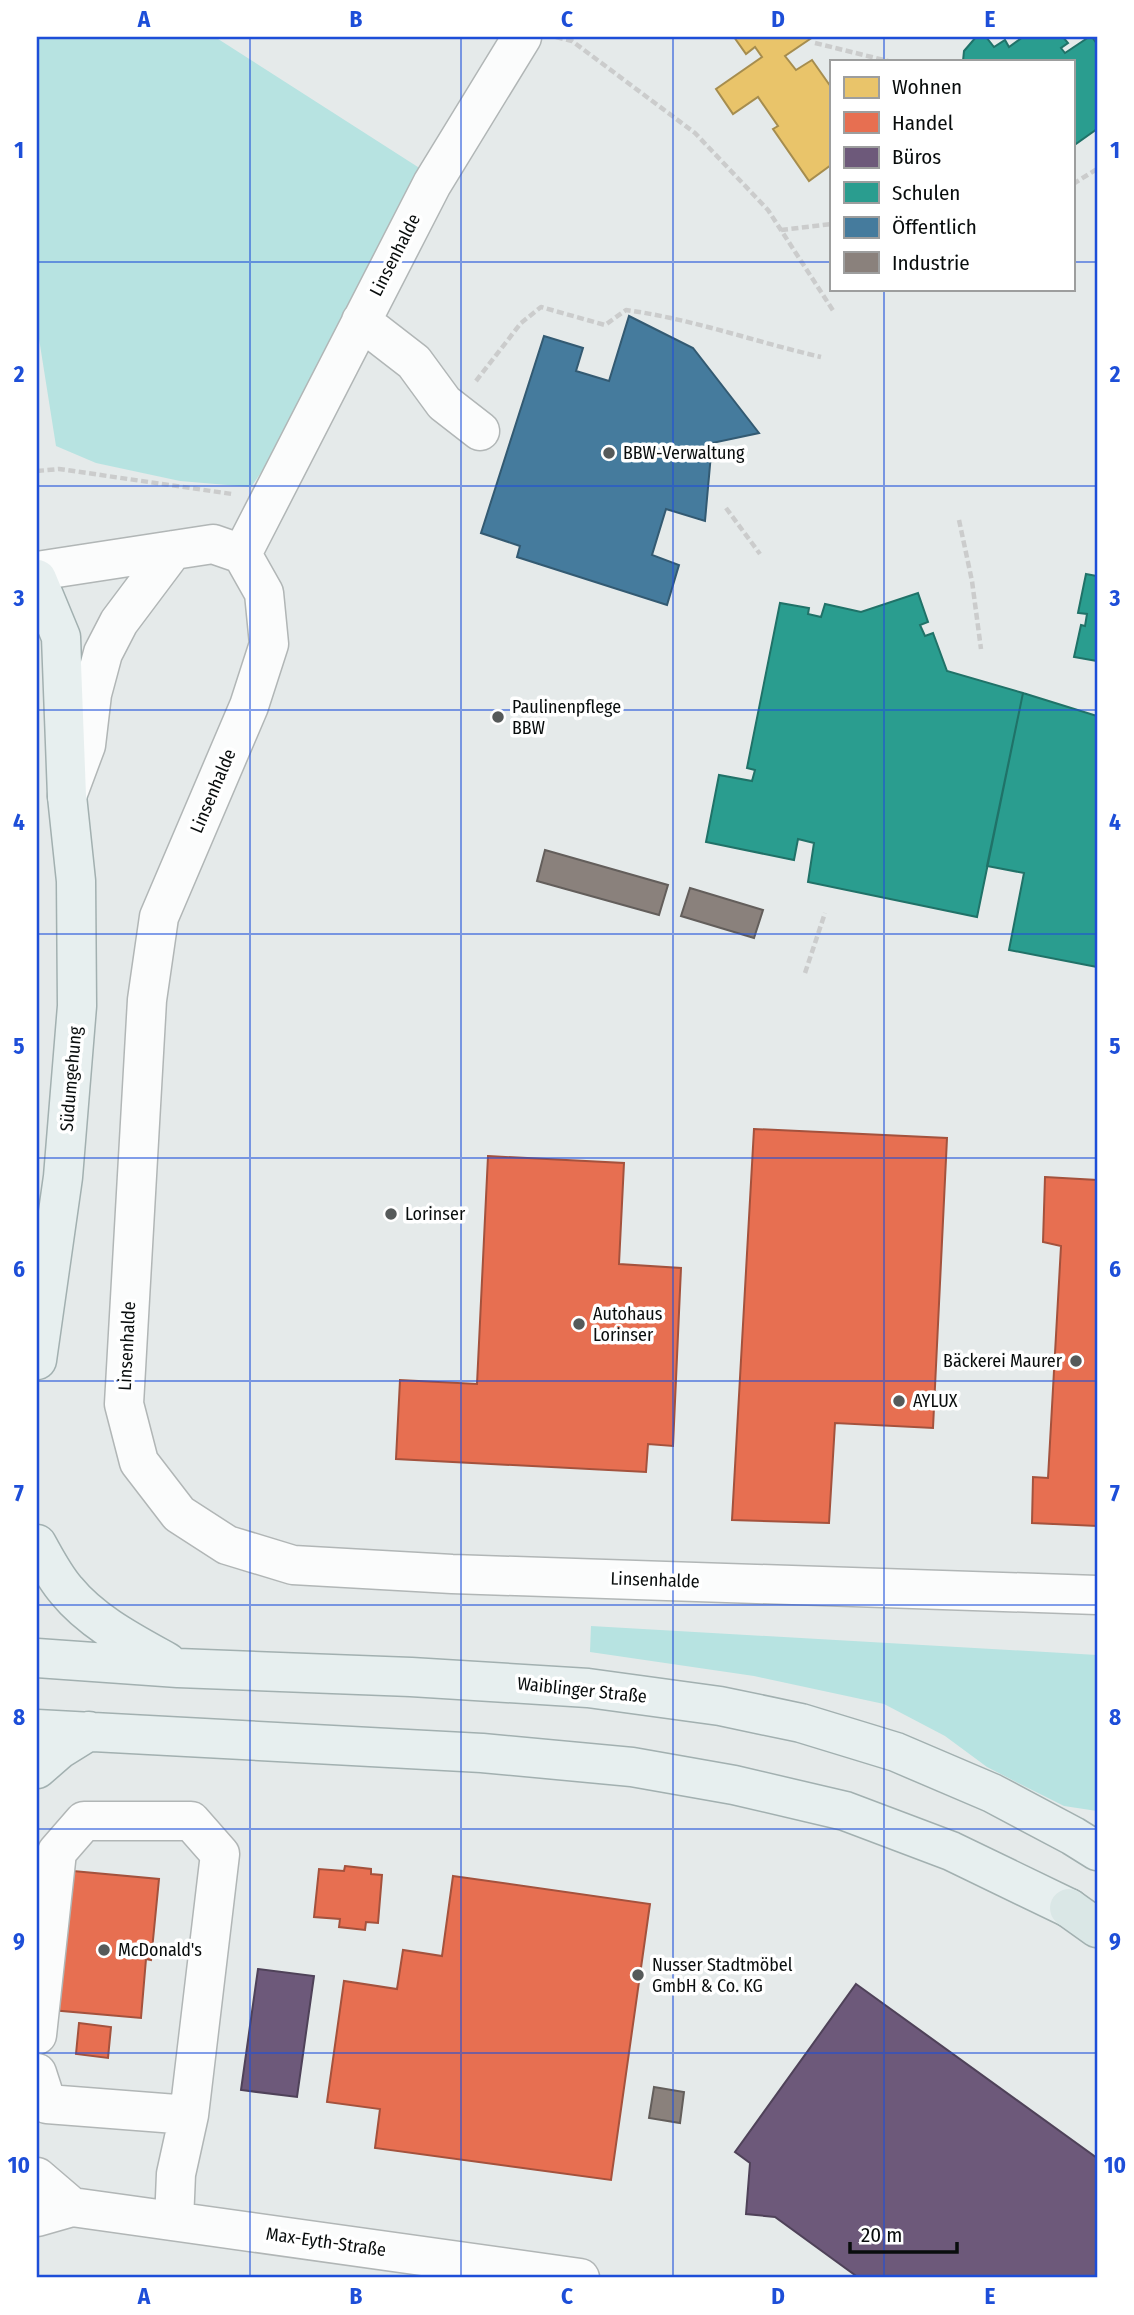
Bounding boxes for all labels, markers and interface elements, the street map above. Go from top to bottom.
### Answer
text: A [137,5,151,33]
text: B [350,5,363,33]
text: C [561,5,573,33]
text: D [771,5,785,33]
text: E [985,5,996,33]
legend [830,60,1074,290]
text: Wohnen [892,74,962,100]
text: Handel [892,110,954,136]
text: 1 [14,136,24,164]
text: 1 [1110,136,1120,164]
text: Büros [892,144,941,170]
text: Schulen [892,180,960,206]
street label: Linsenhalde [365,210,425,300]
text: Öffentlich [892,214,977,240]
text: Industrie [892,250,970,276]
text: 2 [13,360,25,388]
text: 2 [1109,360,1121,388]
place label: BBW-Verwaltung [623,442,745,464]
marker: BBW-Verwaltung [601,445,617,461]
text: 3 [13,584,25,612]
text: 3 [1109,584,1121,612]
place label: Paulinenpflege BBW [512,696,621,739]
marker: Paulinenpflege BBW [490,709,506,725]
street label: Linsenhalde [185,745,241,836]
text: 4 [13,808,25,836]
text: 4 [1109,808,1121,836]
street label: Südumgehung [55,1025,87,1132]
text: 5 [13,1032,25,1060]
text: 5 [1109,1032,1121,1060]
place label: Lorinser [405,1203,466,1225]
marker: Lorinser [383,1206,399,1222]
text: 6 [13,1255,25,1283]
text: 6 [1109,1255,1121,1283]
street label: Linsenhalde [114,1301,140,1391]
place label: Autohaus Lorinser [593,1303,663,1346]
marker: Autohaus Lorinser [571,1316,587,1332]
place label: Bäckerei Maurer [943,1350,1063,1372]
marker: Bäckerei Maurer [1068,1353,1084,1369]
place label: AYLUX [913,1390,958,1412]
marker: AYLUX [891,1393,907,1409]
text: 7 [14,1479,24,1507]
text: 7 [1110,1479,1120,1507]
street label: Linsenhalde [610,1567,700,1593]
street label: Waiblinger Straße [516,1672,648,1708]
text: 8 [13,1703,25,1731]
text: 8 [1109,1703,1121,1731]
text: 9 [13,1927,25,1955]
text: 9 [1109,1927,1121,1955]
place label: McDonald's [118,1939,202,1961]
marker: McDonald's [96,1942,112,1958]
place label: Nusser Stadtmöbel GmbH & Co. KG [652,1954,793,1997]
marker: Nusser Stadtmöbel GmbH & Co. KG [630,1967,646,1983]
text: 10 [8,2151,30,2179]
text: 10 [1104,2151,1126,2179]
scale bar [850,2210,957,2254]
text: 20 m [861,2222,902,2248]
street label: Max-Eyth-Straße [265,2223,387,2261]
text: A [137,2282,151,2310]
text: B [350,2282,363,2310]
text: C [561,2282,573,2310]
text: D [771,2282,785,2310]
text: E [985,2282,996,2310]

